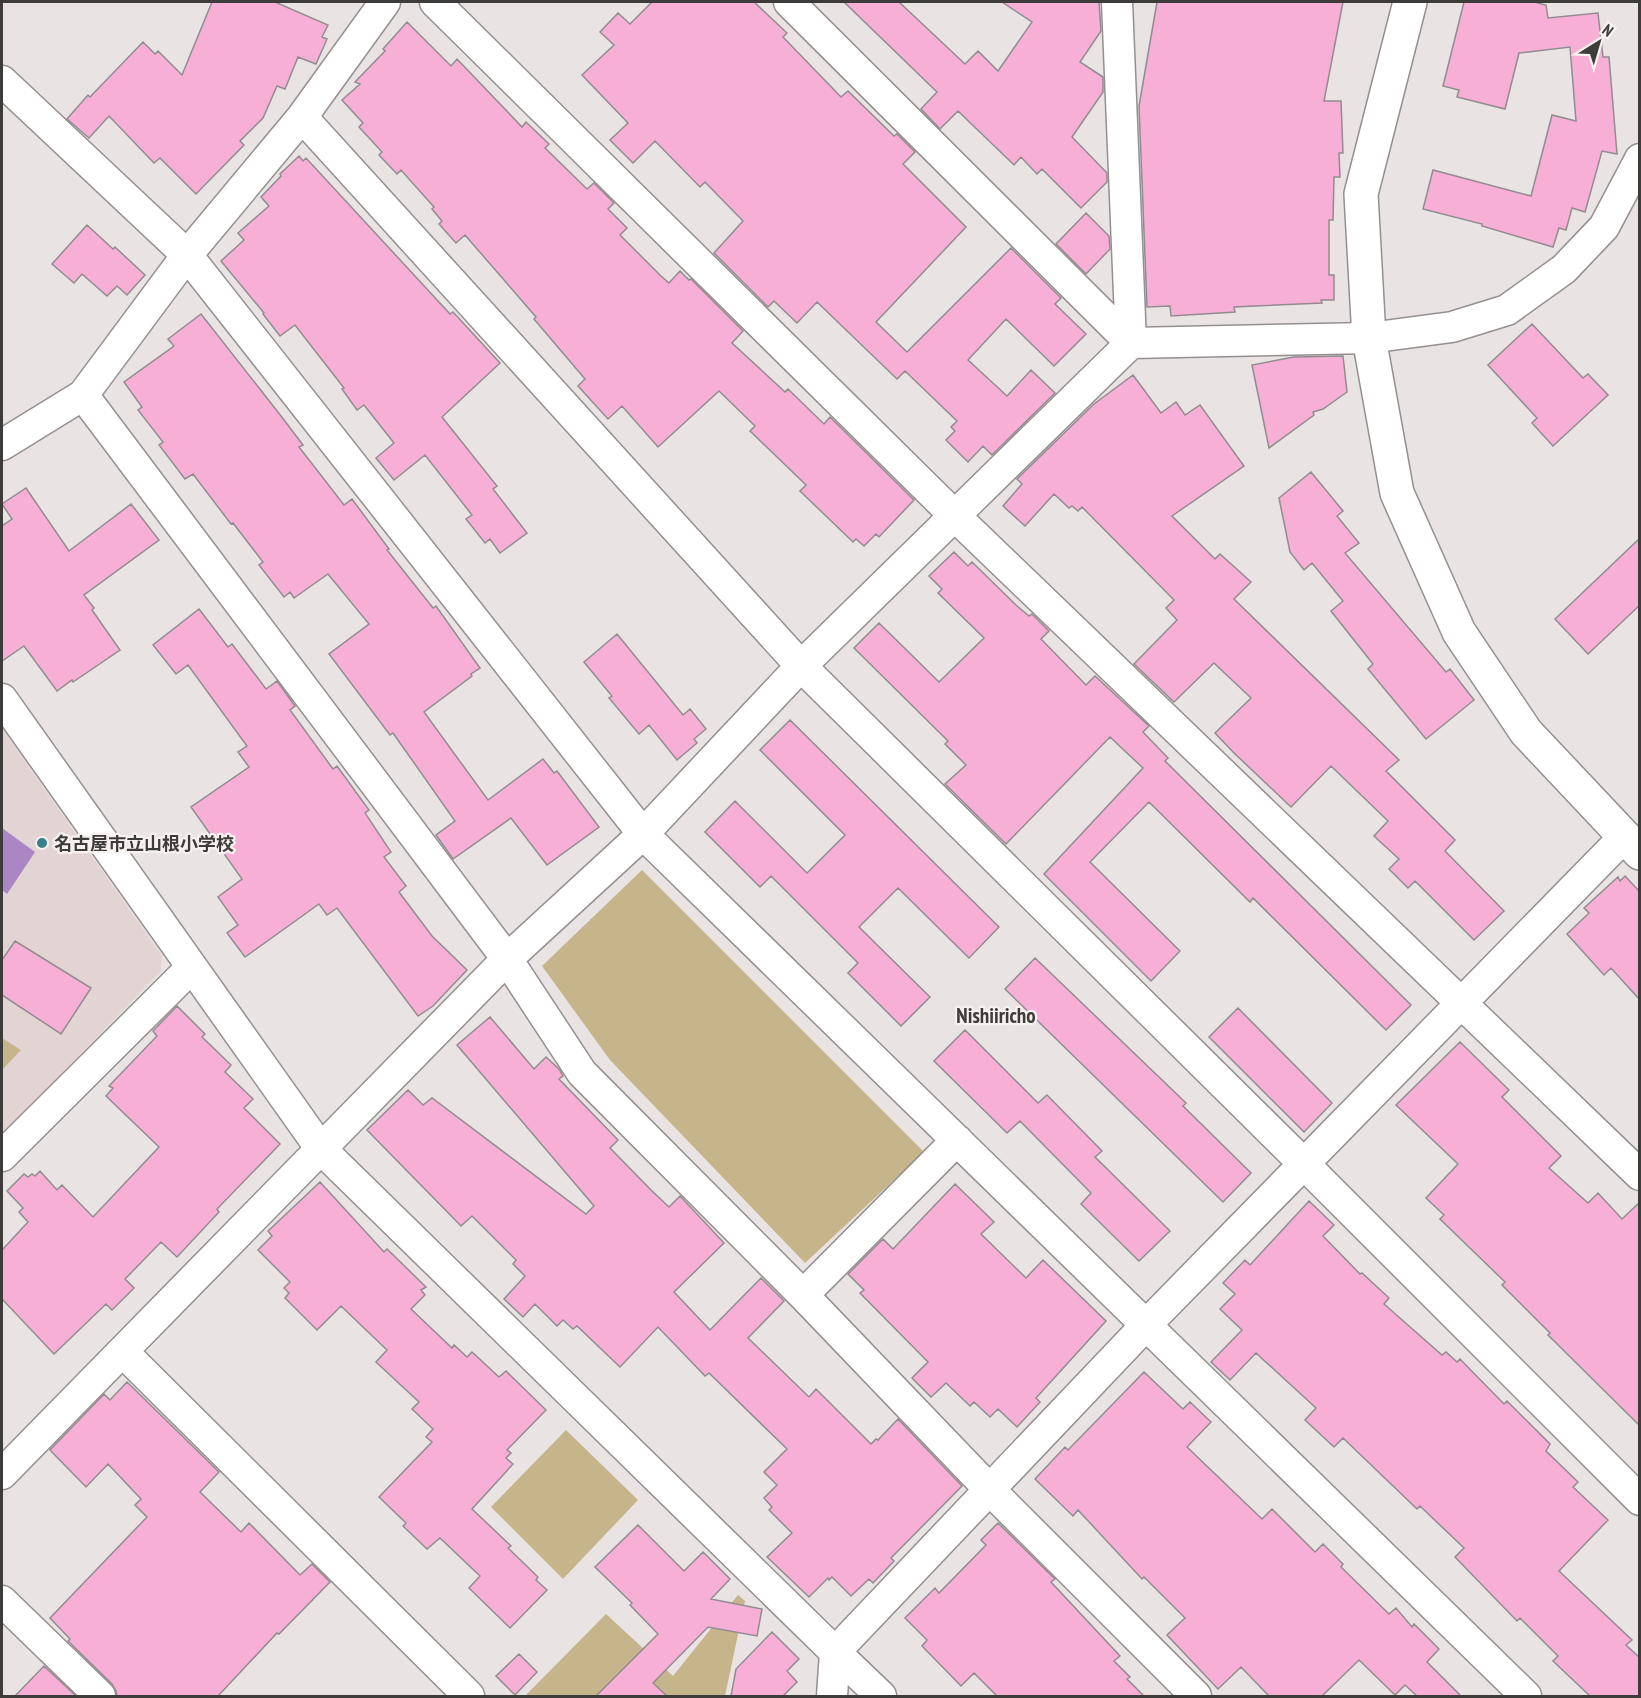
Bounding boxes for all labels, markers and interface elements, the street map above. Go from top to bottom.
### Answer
north arrow [1569,12,1629,72]
text: N [1599,19,1617,41]
place label: 名古屋市立山根小学校 [54,832,234,855]
marker: 名古屋市立山根小学校 [35,836,49,850]
district label: Nishiiricho [956,1002,1036,1029]

